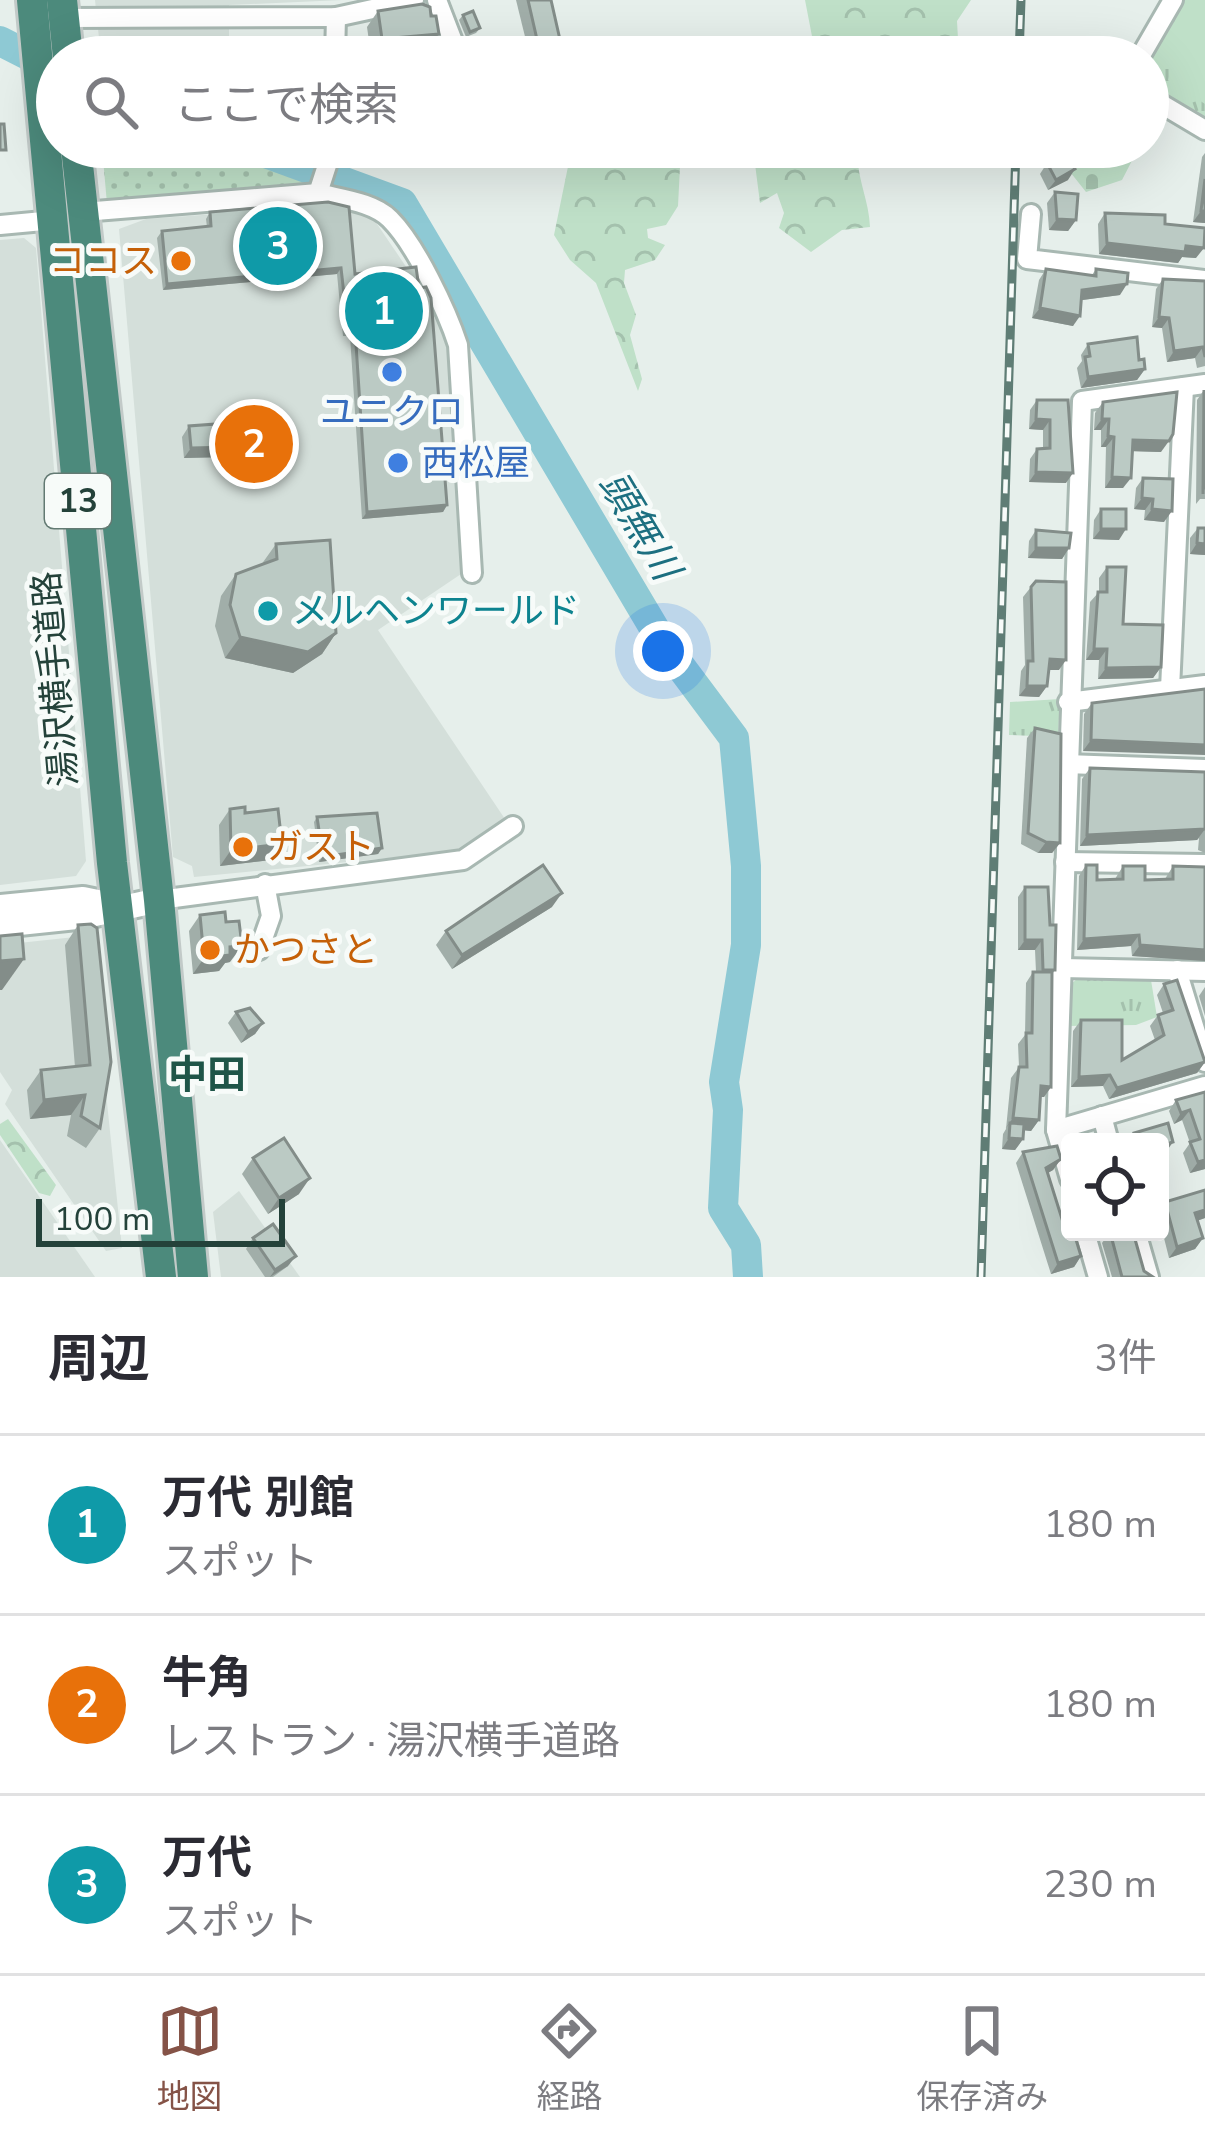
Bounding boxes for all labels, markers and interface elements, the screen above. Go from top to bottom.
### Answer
search box [36,36,1169,168]
icon: search [78,69,144,135]
text: ここで検索 [174,75,399,136]
pin: 3 [239,201,317,291]
place label: ココス [49,237,157,286]
marker: ココス [168,248,194,274]
pin: 1 [345,266,423,356]
marker: ユニクロ [379,359,405,385]
place label: ユニクロ [320,388,464,437]
pin: 2 [215,399,293,489]
place label: 西松屋 [422,439,530,488]
marker: 西松屋 [385,450,411,476]
water label: 頭無川 [586,462,694,593]
road number: 13 [45,474,111,528]
street label: 湯沢横手道路 [22,569,90,789]
place label: メルヘンワールド [292,587,580,636]
marker: メルヘンワールド [255,598,281,624]
your location [633,621,693,681]
place label: ガスト [267,823,375,872]
marker: ガスト [230,834,256,860]
place label: かつさと [234,926,378,975]
marker: かつさと [197,937,223,963]
district label: 中田 [168,1049,246,1102]
map controls [1061,1133,1169,1241]
button: locate [1061,1133,1169,1241]
scale bar [36,1193,285,1246]
text: 100 m [54,1197,150,1242]
text: 周辺 [48,1324,150,1394]
text: 3件 [1095,1332,1157,1385]
text: 万代 別館 [162,1468,354,1529]
text: 1 [75,1498,99,1551]
text: 180 m [1043,1498,1157,1551]
text: スポット [162,1535,318,1588]
text: 牛角 [162,1648,252,1709]
text: 2 [75,1678,99,1731]
text: 180 m [1043,1678,1157,1731]
text: レストラン · 湯沢横手道路 [162,1715,620,1768]
text: 万代 [162,1828,252,1889]
text: 3 [75,1858,99,1911]
text: 230 m [1043,1858,1157,1911]
text: スポット [162,1895,318,1948]
tab: 地図 [157,1998,223,2120]
tab: 経路 [536,1998,602,2120]
tab: 保存済み [916,1998,1048,2120]

